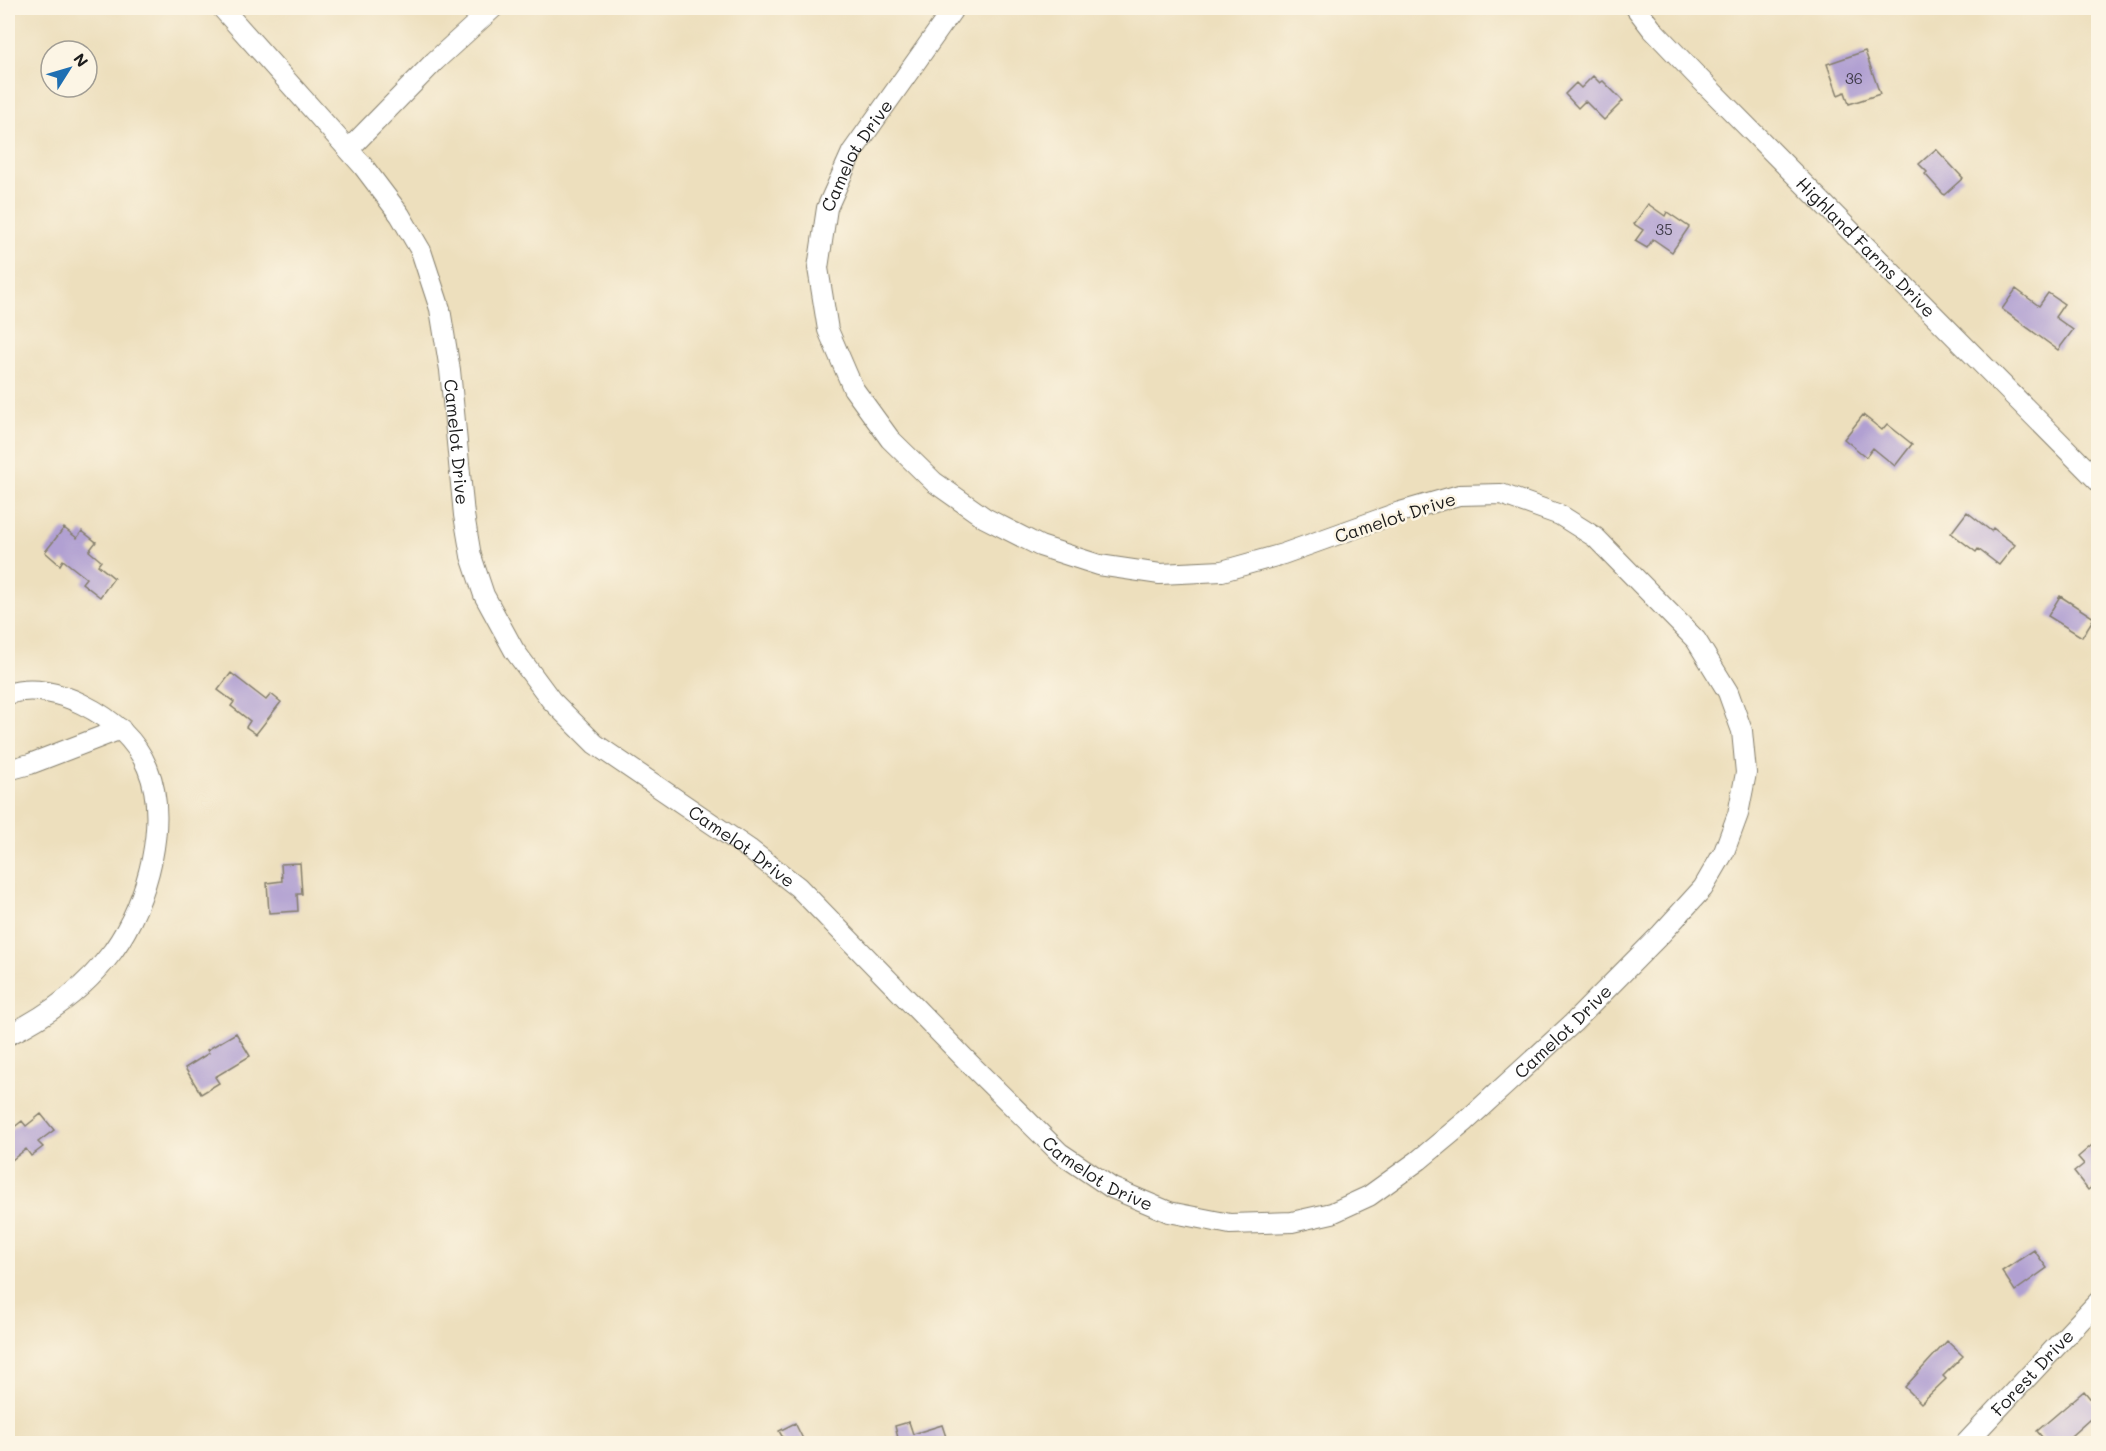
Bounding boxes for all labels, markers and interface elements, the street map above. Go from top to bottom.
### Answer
north arrow [39,39,99,99]
text: N [69,48,93,71]
house number: 36 [1845,68,1863,88]
street label: Camelot Drive [815,94,898,215]
street label: Highland Farms Drive [1791,171,1941,322]
house number: 35 [1655,219,1673,239]
street label: Camelot Drive [439,378,475,506]
street label: Camelot Drive [1331,486,1459,548]
street label: Camelot Drive [684,799,800,893]
street label: Camelot Drive [1509,979,1617,1083]
street label: Camelot Drive [1037,1130,1157,1216]
street label: Forest Drive [1985,1324,2079,1421]

